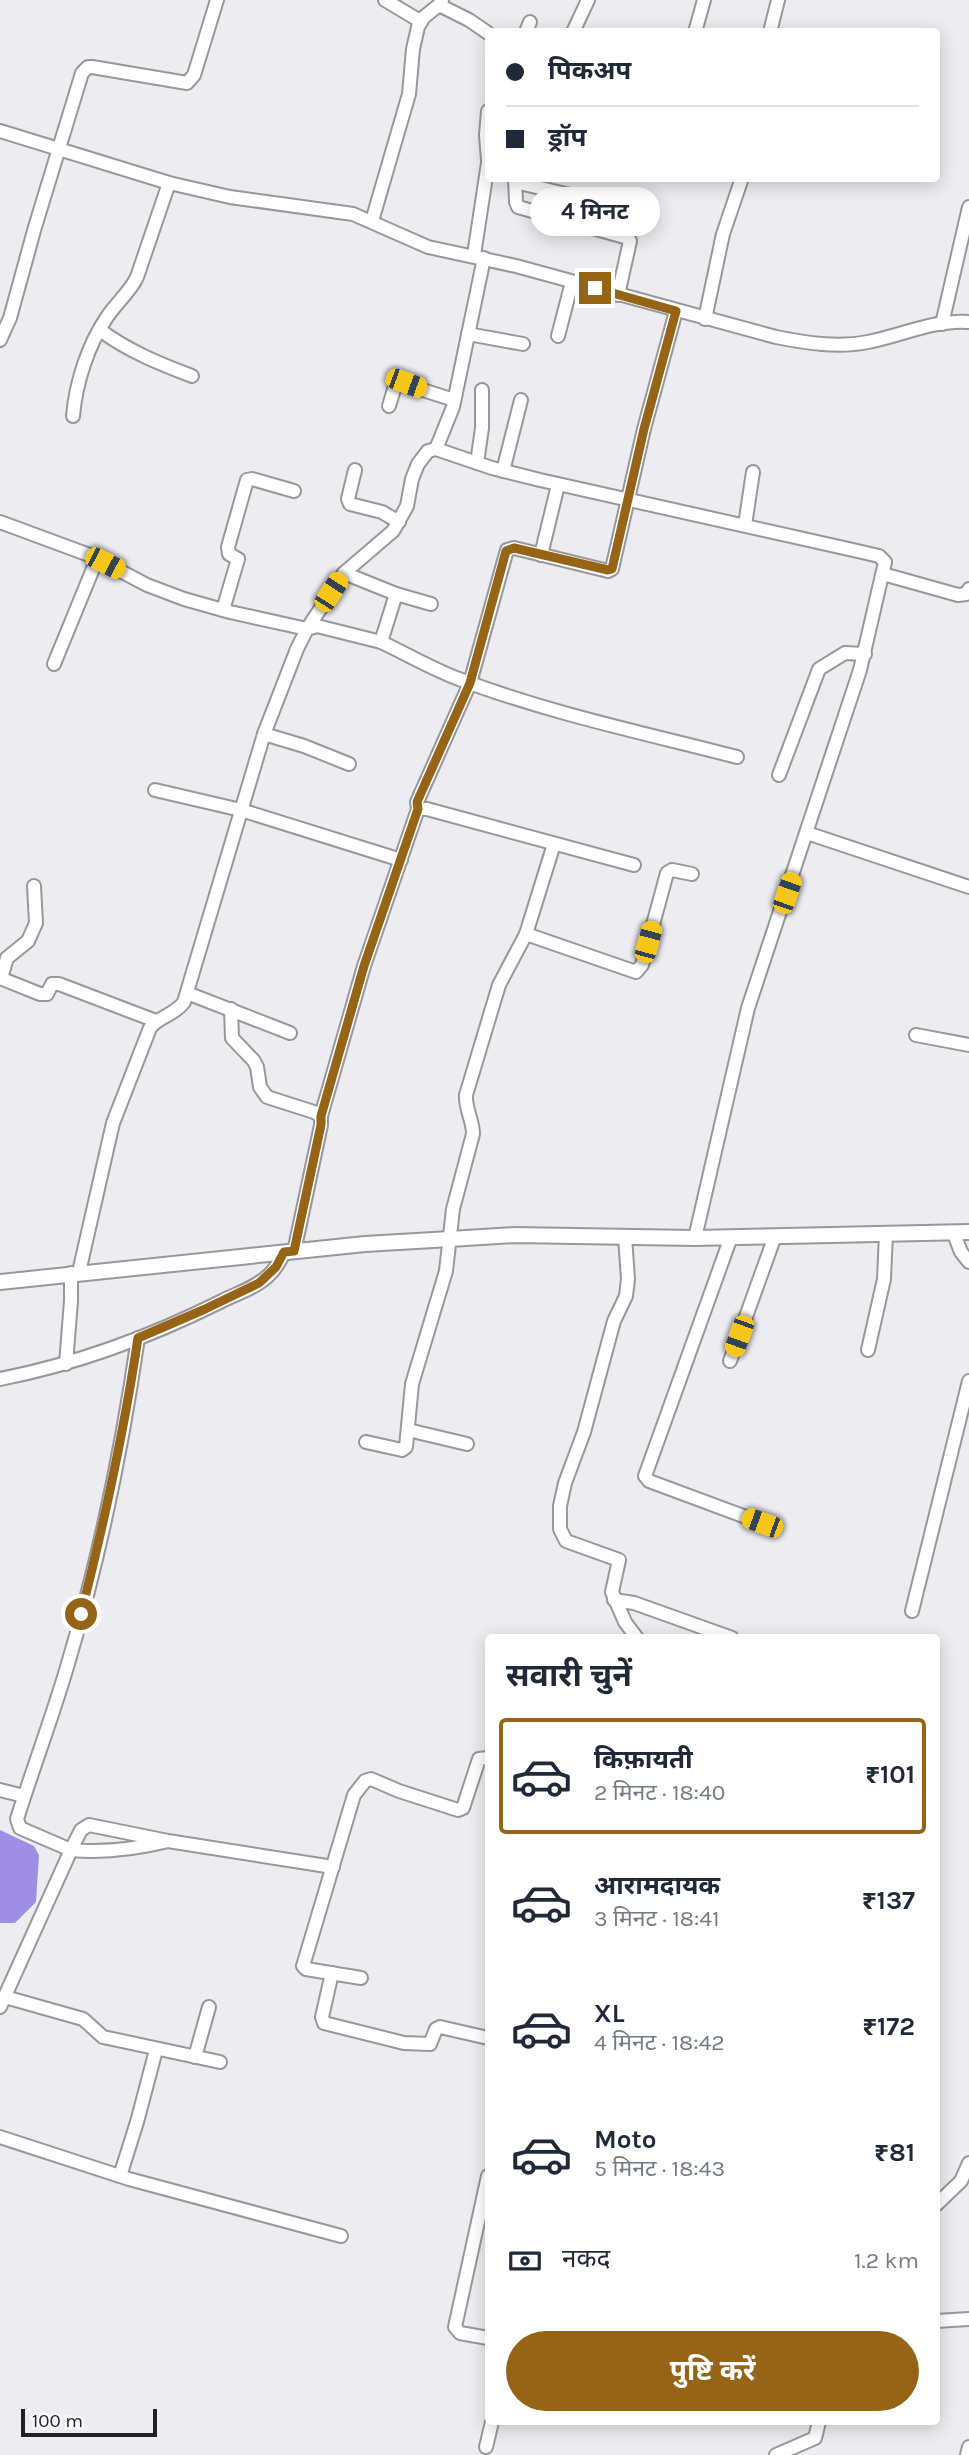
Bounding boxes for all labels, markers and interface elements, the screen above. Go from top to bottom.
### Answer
text: पिकअप [548,55,631,86]
text: ड्रॉप [548,122,586,153]
callout: 4 मिनट [530,187,660,236]
text: 4 मिनट [561,198,629,225]
route end [579,272,611,304]
car [383,366,430,400]
car [82,544,129,582]
car [311,569,352,615]
car [771,870,804,916]
car [633,919,664,965]
car [722,1313,757,1359]
car [739,1506,786,1540]
route start [65,1598,97,1630]
text: सवारी चुनें [506,1657,632,1694]
text: किफ़ायती [594,1744,693,1775]
icon: car [510,1745,573,1808]
text: ₹101 [865,1759,915,1790]
text: 2 मिनट · 18:40 [594,1779,725,1806]
text: आरामदायक [594,1870,720,1901]
icon: car [510,1871,573,1934]
text: ₹137 [862,1885,915,1916]
text: 3 मिनट · 18:41 [594,1905,720,1932]
icon: car [510,1997,573,2060]
text: XL [594,1998,625,2029]
text: ₹172 [862,2011,915,2042]
text: 4 मिनट · 18:42 [594,2029,725,2056]
icon: car [510,2123,573,2186]
text: Moto [594,2124,656,2155]
text: ₹81 [874,2137,915,2168]
text: 5 मिनट · 18:43 [594,2155,725,2182]
icon: cash [506,2242,544,2280]
text: नकद [562,2243,610,2274]
text: 1.2 km [854,2247,919,2274]
button: पुष्टि करें [506,2331,919,2411]
scale bar [21,2406,158,2438]
text: 100 m [32,2410,83,2432]

